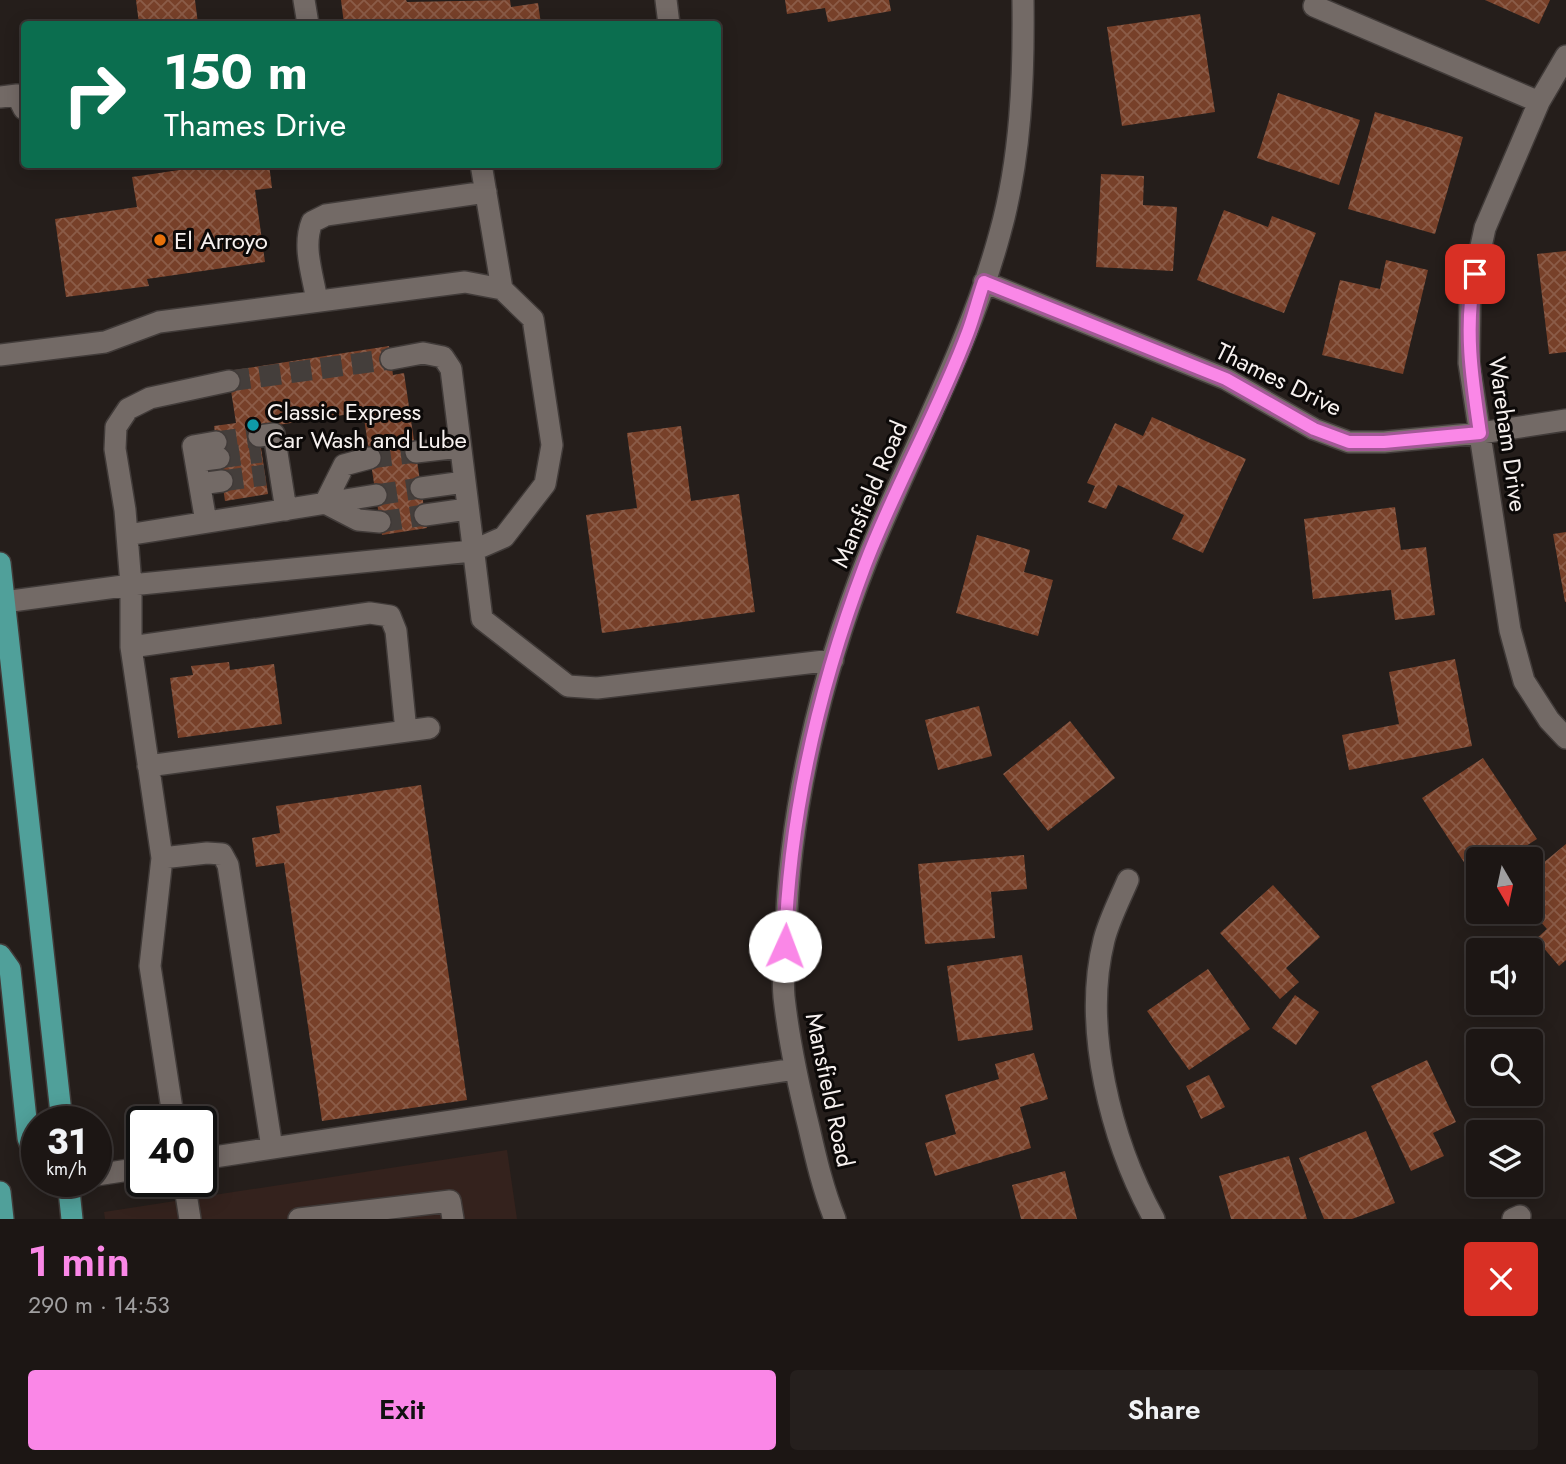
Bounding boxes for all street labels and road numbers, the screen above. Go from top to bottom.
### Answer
street label: Thames Drive [1210,333,1348,425]
street label: Wareham Drive [1480,354,1536,514]
street label: Mansfield Road [822,415,916,573]
street label: Mansfield Road [797,1010,863,1170]

